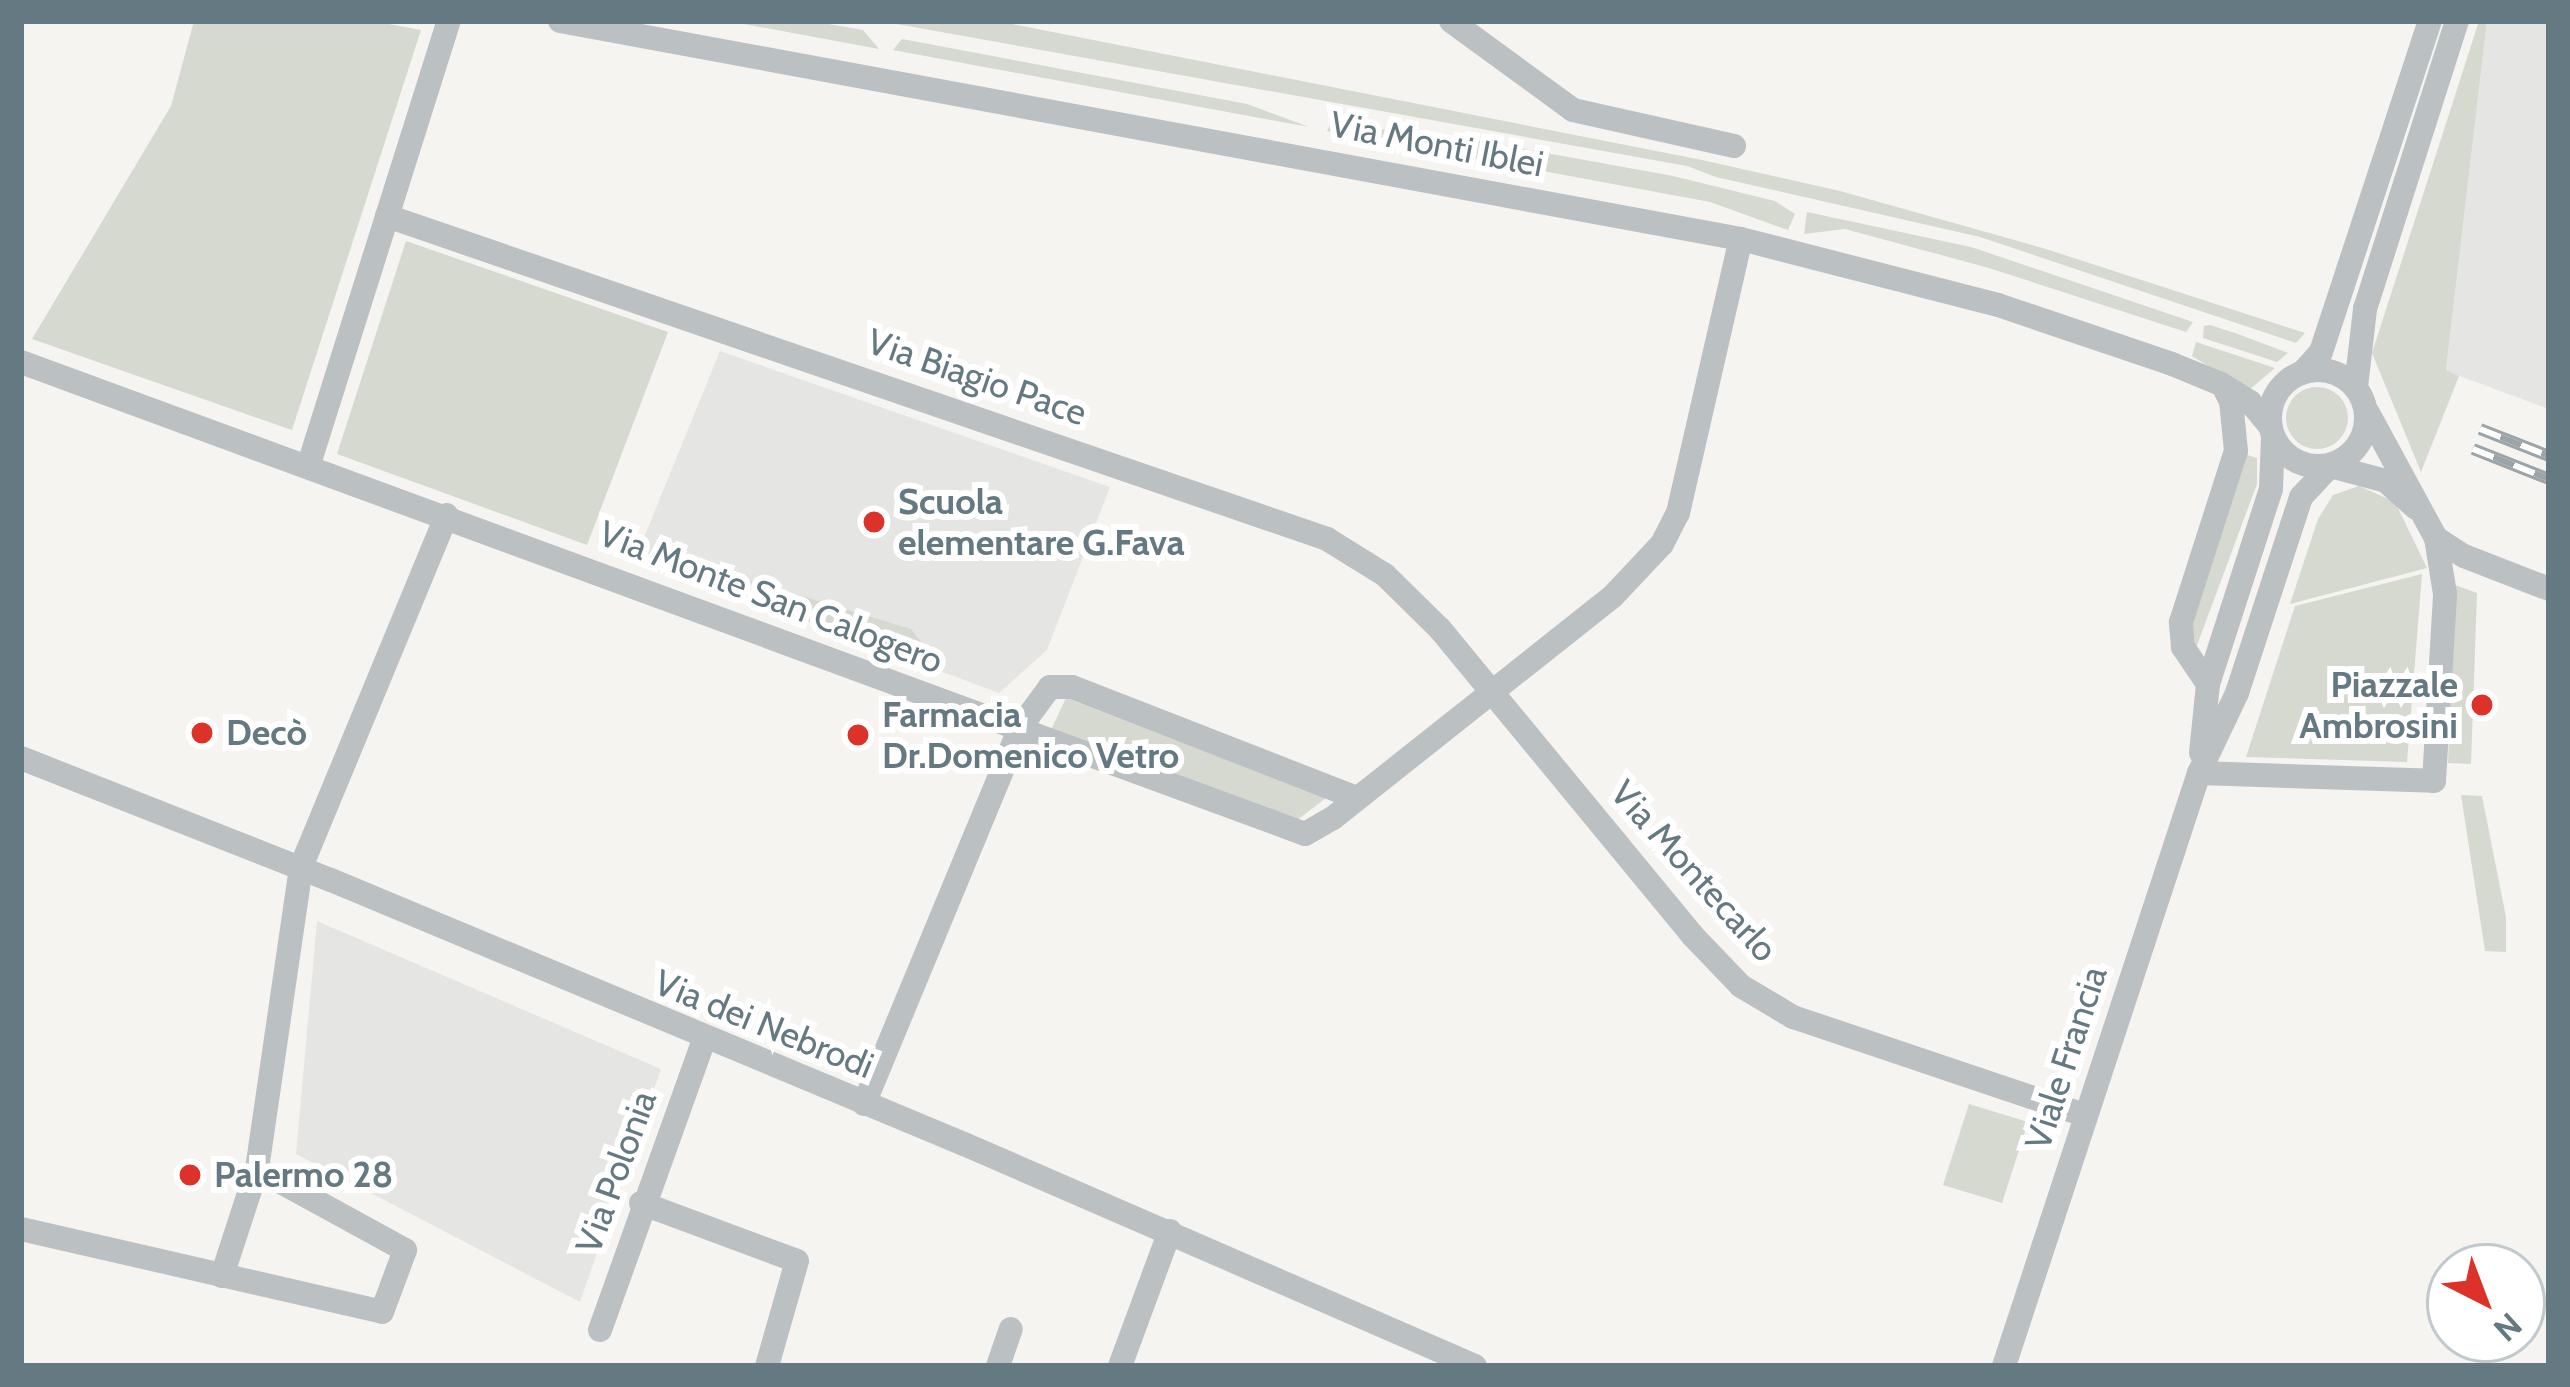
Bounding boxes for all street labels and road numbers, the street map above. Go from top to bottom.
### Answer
street label: Via Monti Iblei [1327,102,1547,186]
street label: Via Biagio Pace [862,319,1092,435]
street label: Via Monte San Calogero [593,511,949,683]
street label: Via Montecarlo [1601,772,1787,970]
street label: Via dei Nebrodi [648,960,880,1088]
street label: Viale Francia [2016,961,2116,1155]
street label: Via Polonia [567,1085,665,1259]

